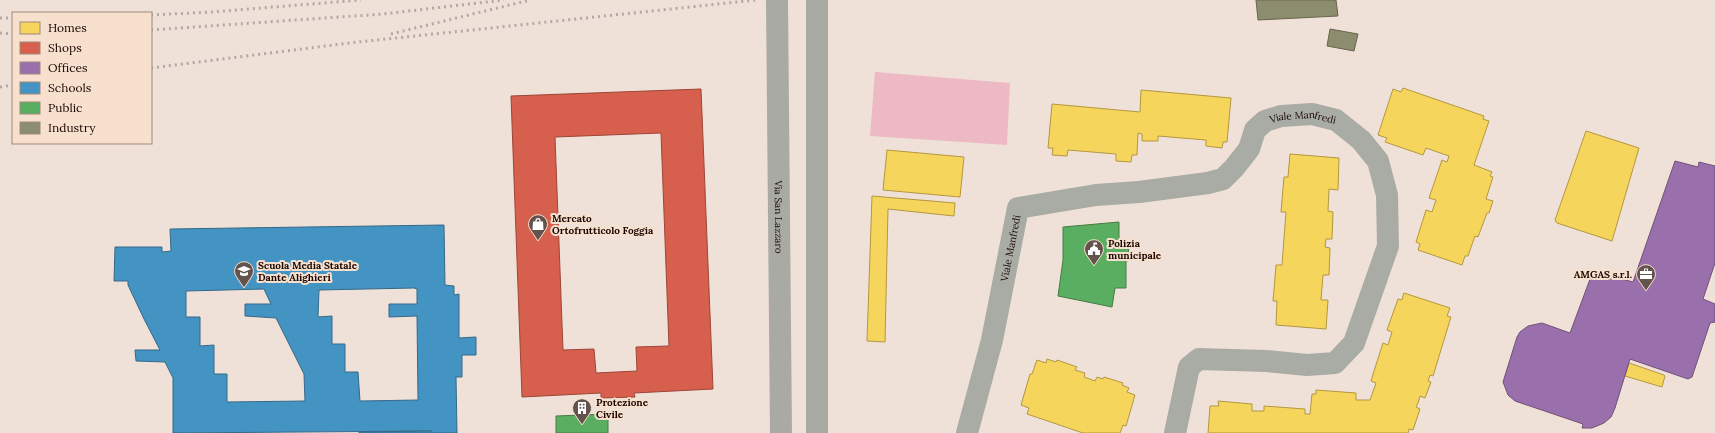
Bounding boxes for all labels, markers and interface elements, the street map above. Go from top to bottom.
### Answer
legend [12,12,152,144]
text: Homes [48,20,87,35]
text: Shops [48,40,82,55]
text: Offices [48,60,88,75]
text: Schools [48,80,92,95]
text: Public [48,100,82,115]
street label: Viale Manfredi [1267,108,1338,127]
text: Industry [48,120,96,135]
street label: Via San Lazzaro [772,179,785,254]
place label: Mercato Ortofrutticolo Foggia [552,212,654,237]
shop icon: Mercato Ortofrutticolo Foggia [527,213,549,241]
street label: Viale Manfredi [998,214,1024,283]
place label: Polizia municipale [1108,237,1162,262]
public building icon: Polizia municipale [1083,238,1105,266]
place label: Scuola Media Statale Dante Alighieri [258,259,358,284]
school or university icon: Scuola Media Statale Dante Alighieri [233,260,255,288]
office icon: AMGAS s.r.l. [1635,263,1657,291]
place label: AMGAS s.r.l. [1574,268,1632,281]
place label: Protezione Civile [596,396,649,421]
building icon: Protezione Civile [571,397,593,425]

